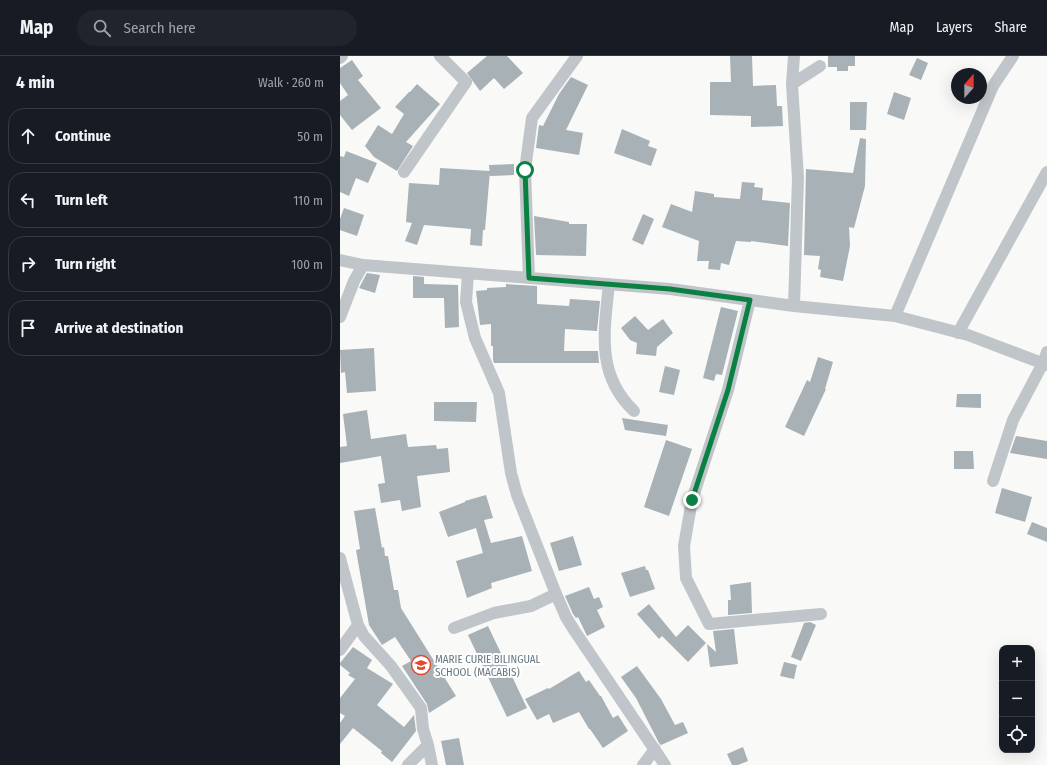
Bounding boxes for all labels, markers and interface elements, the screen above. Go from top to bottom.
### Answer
search box [77,10,357,46]
text: Map [20,16,53,39]
icon: search [91,17,113,39]
text: Search here [123,19,196,37]
text: Map [890,19,914,36]
text: Layers [936,19,972,36]
text: Share [994,19,1027,36]
north arrow [951,68,987,104]
text: 4 min [16,72,55,93]
text: Walk · 260 m [258,75,324,90]
icon: ahead [17,125,39,147]
text: Continue [55,127,111,145]
text: 50 m [297,129,323,144]
route start [516,161,534,179]
icon: left [17,189,39,211]
text: Turn left [55,191,108,209]
text: 110 m [293,193,323,208]
icon: right [17,253,39,275]
text: Turn right [55,255,116,273]
text: 100 m [291,257,323,272]
icon: arrive [17,317,39,339]
text: Arrive at destination [55,319,183,337]
route end [683,491,701,509]
map controls [999,645,1035,753]
button: + [999,645,1035,681]
place label: MARIE CURIE BILINGUAL SCHOOL (MACABIS) [435,653,541,679]
school or university icon: MARIE CURIE BILINGUAL SCHOOL (MACABIS) [410,654,432,676]
button: − [999,681,1035,717]
button: locate [999,717,1035,753]

